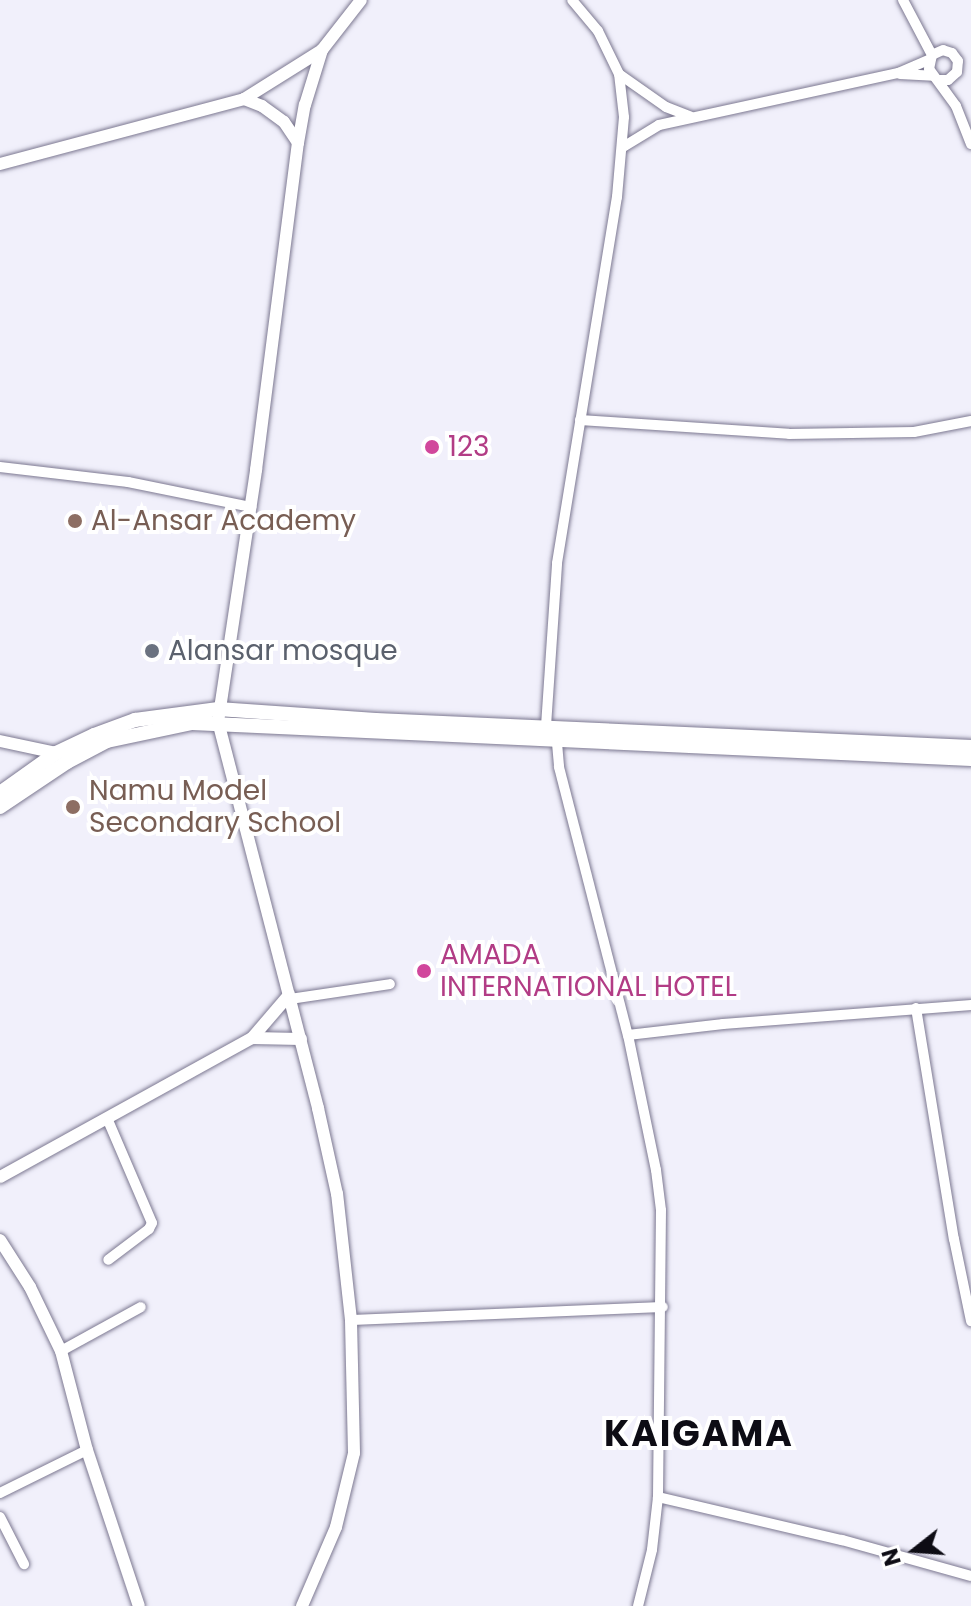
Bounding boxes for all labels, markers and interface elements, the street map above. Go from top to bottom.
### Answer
place label: 123 [448,430,490,464]
marker: 123 [423,438,441,456]
place label: Al-Ansar Academy [91,504,356,538]
marker: Al-Ansar Academy [66,512,84,530]
place label: Alansar mosque [168,634,398,668]
marker: Alansar mosque [143,642,161,660]
place label: Namu Model Secondary School [89,774,341,840]
marker: Namu Model Secondary School [64,798,82,816]
place label: AMADA INTERNATIONAL HOTEL [440,938,737,1004]
marker: AMADA INTERNATIONAL HOTEL [415,962,433,980]
district label: KAIGAMA [604,1412,794,1456]
north arrow [875,1510,955,1590]
text: N [874,1545,909,1570]

